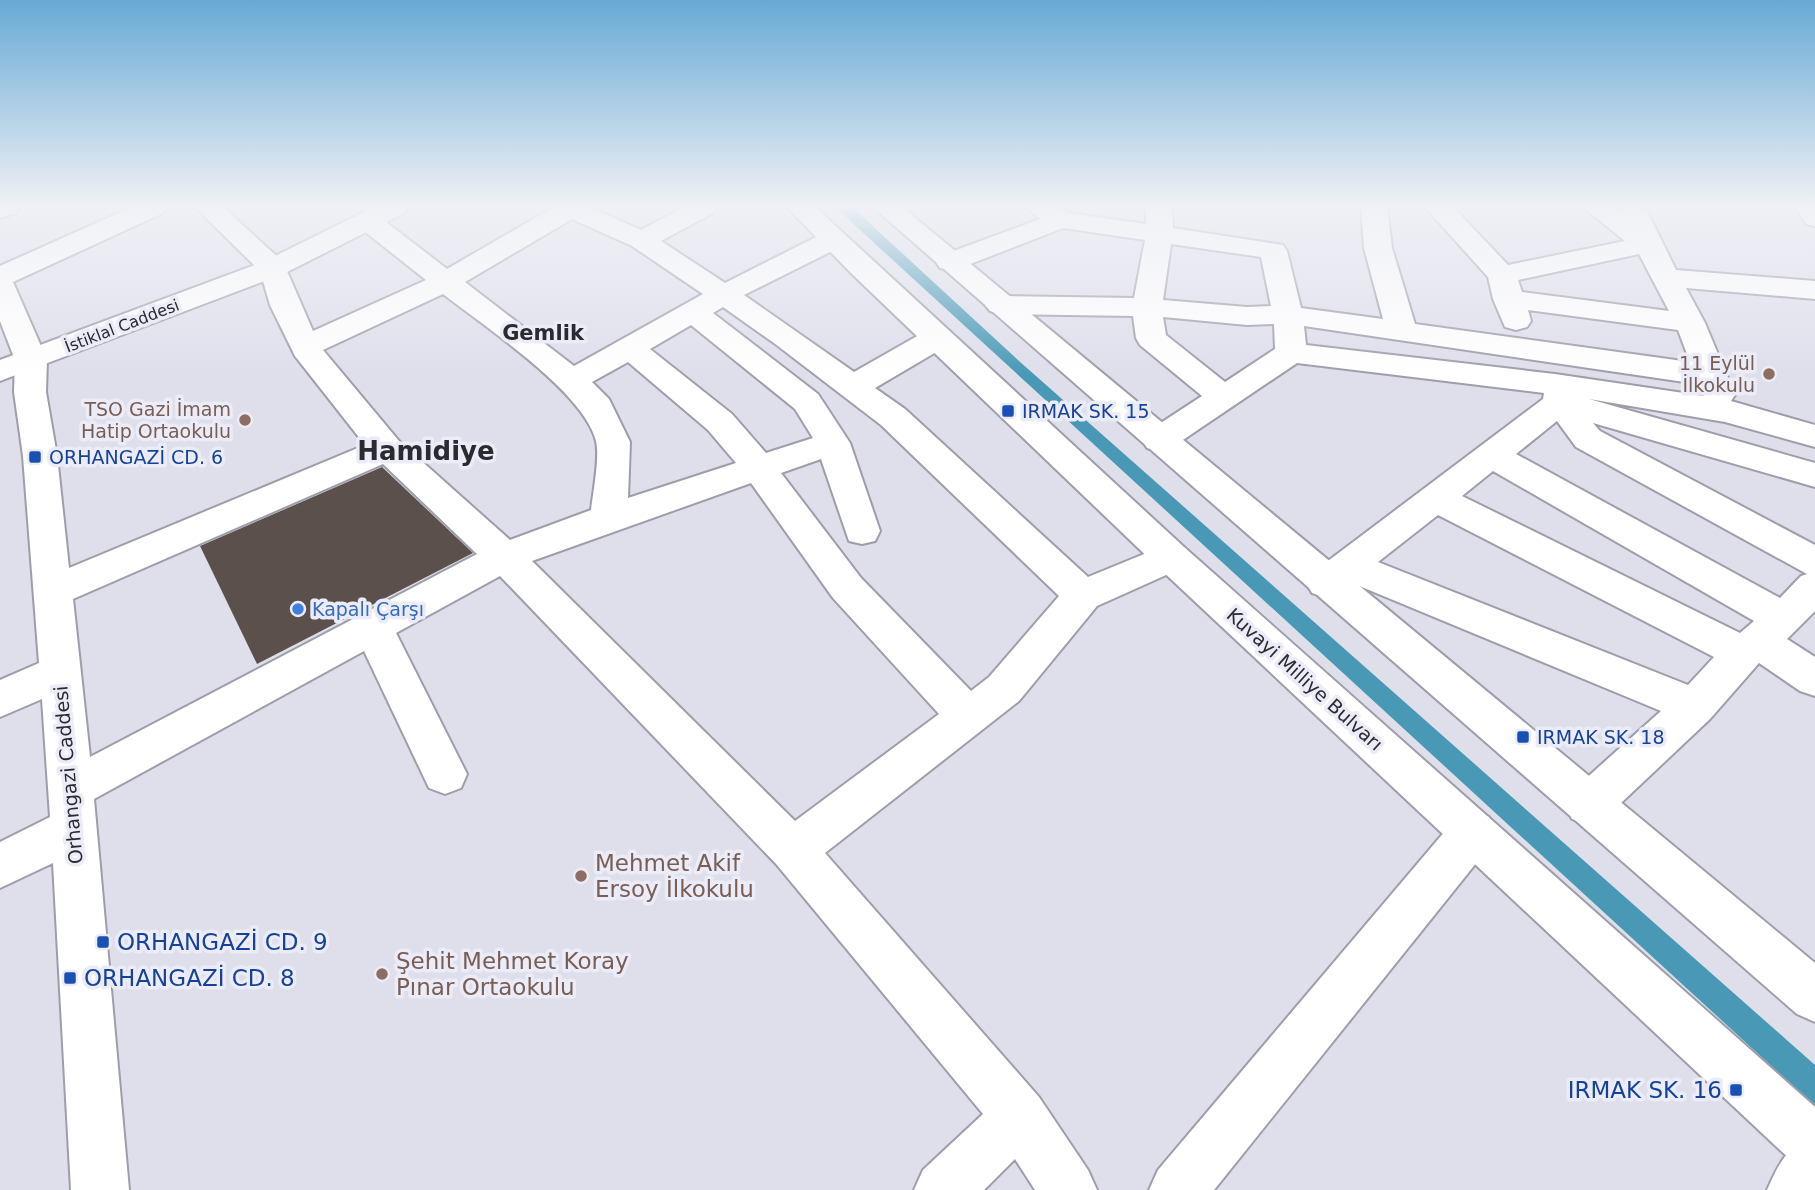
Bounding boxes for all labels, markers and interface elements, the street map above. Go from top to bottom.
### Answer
street label: İstiklal Caddesi [62,295,182,357]
district label: Gemlik [502,321,585,345]
place label: 11 Eylül İlkokulu [1679,352,1755,396]
marker: 11 Eylül İlkokulu [1761,366,1777,382]
place label: TSO Gazi İmam Hatip Ortaokulu [81,398,231,442]
place label: IRMAK SK. 15 [1022,400,1149,422]
marker: IRMAK SK. 15 [1000,403,1016,419]
marker: TSO Gazi İmam Hatip Ortaokulu [237,412,253,428]
district label: Hamidiye [357,436,495,466]
place label: ORHANGAZİ CD. 6 [49,446,223,468]
marker: ORHANGAZİ CD. 6 [27,449,43,465]
place label: Kapalı Çarşı [312,598,424,620]
marker: Kapalı Çarşı [290,601,306,617]
street label: Kuvayi Milliye Bulvarı [1223,603,1387,755]
street label: Orhangazi Caddesi [49,685,87,865]
place label: IRMAK SK. 18 [1537,726,1664,748]
marker: IRMAK SK. 18 [1515,729,1531,745]
place label: Mehmet Akif Ersoy İlkokulu [595,850,754,902]
marker: Mehmet Akif Ersoy İlkokulu [573,868,589,884]
place label: ORHANGAZİ CD. 9 [117,928,328,955]
marker: ORHANGAZİ CD. 9 [95,934,111,950]
place label: Şehit Mehmet Koray Pınar Ortaokulu [396,948,629,1000]
place label: ORHANGAZİ CD. 8 [84,964,295,991]
marker: Şehit Mehmet Koray Pınar Ortaokulu [374,966,390,982]
marker: ORHANGAZİ CD. 8 [62,970,78,986]
place label: IRMAK SK. 16 [1568,1077,1722,1103]
marker: IRMAK SK. 16 [1728,1082,1744,1098]

